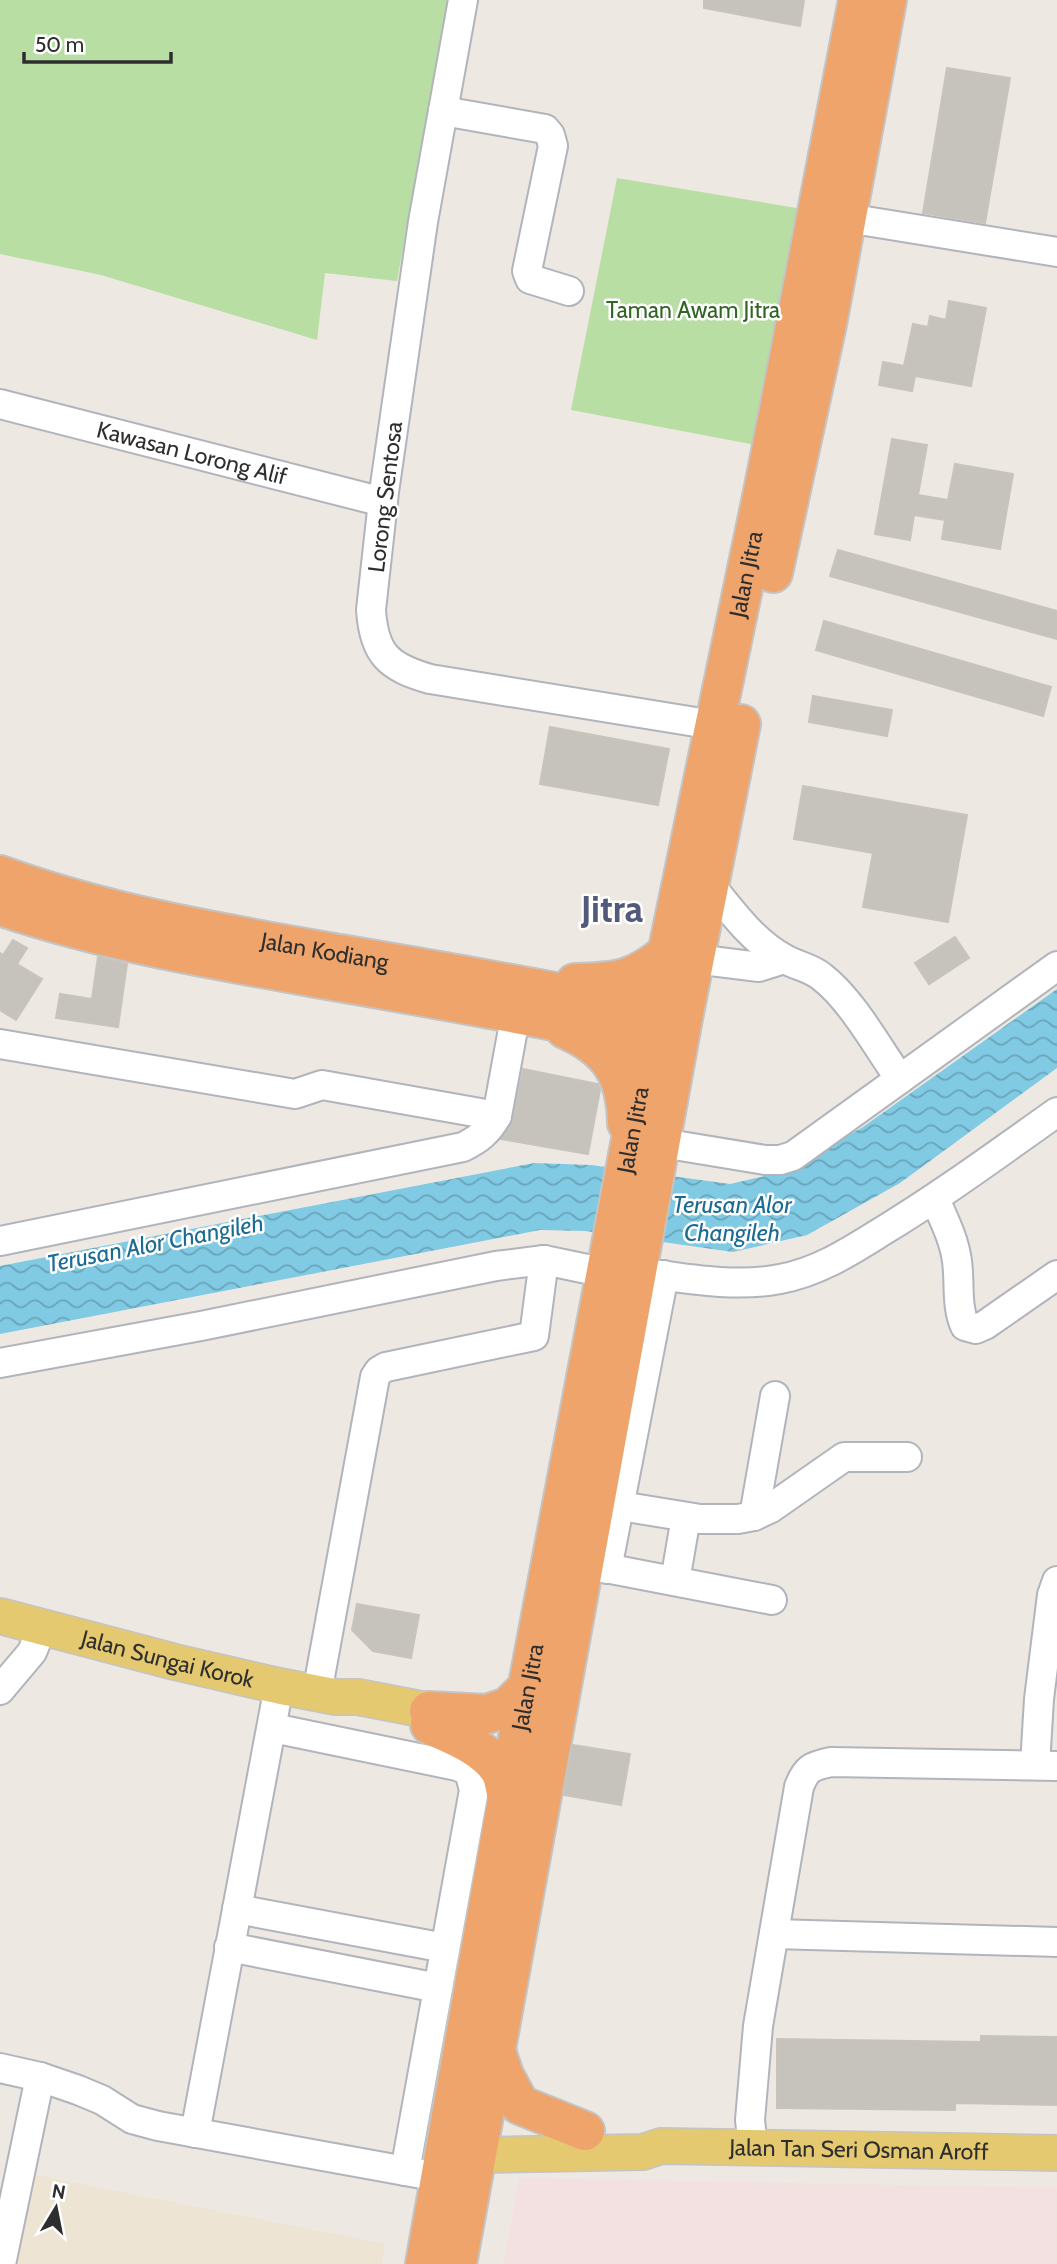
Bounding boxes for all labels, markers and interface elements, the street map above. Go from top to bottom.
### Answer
scale bar [24,21,172,65]
text: 50 m [35,32,84,57]
park label: Taman Awam Jitra [606,296,780,324]
street label: Kawasan Lorong Alif [94,415,290,491]
street label: Lorong Sentosa [362,420,408,574]
street label: Jalan Jitra [723,529,768,621]
district label: Jitra [580,886,644,931]
street label: Jalan Kodiang [258,926,391,976]
street label: Jalan Jitra [611,1084,655,1177]
water label: Terusan Alor Changileh [672,1190,793,1247]
water label: Terusan Alor Changileh [44,1208,266,1278]
street label: Jalan Sungai Korok [77,1624,257,1694]
street label: Jalan Jitra [505,1641,549,1734]
street label: Jalan Tan Seri Osman Aroff [728,2133,989,2166]
north arrow [21,2173,91,2243]
text: N [50,2179,67,2204]

